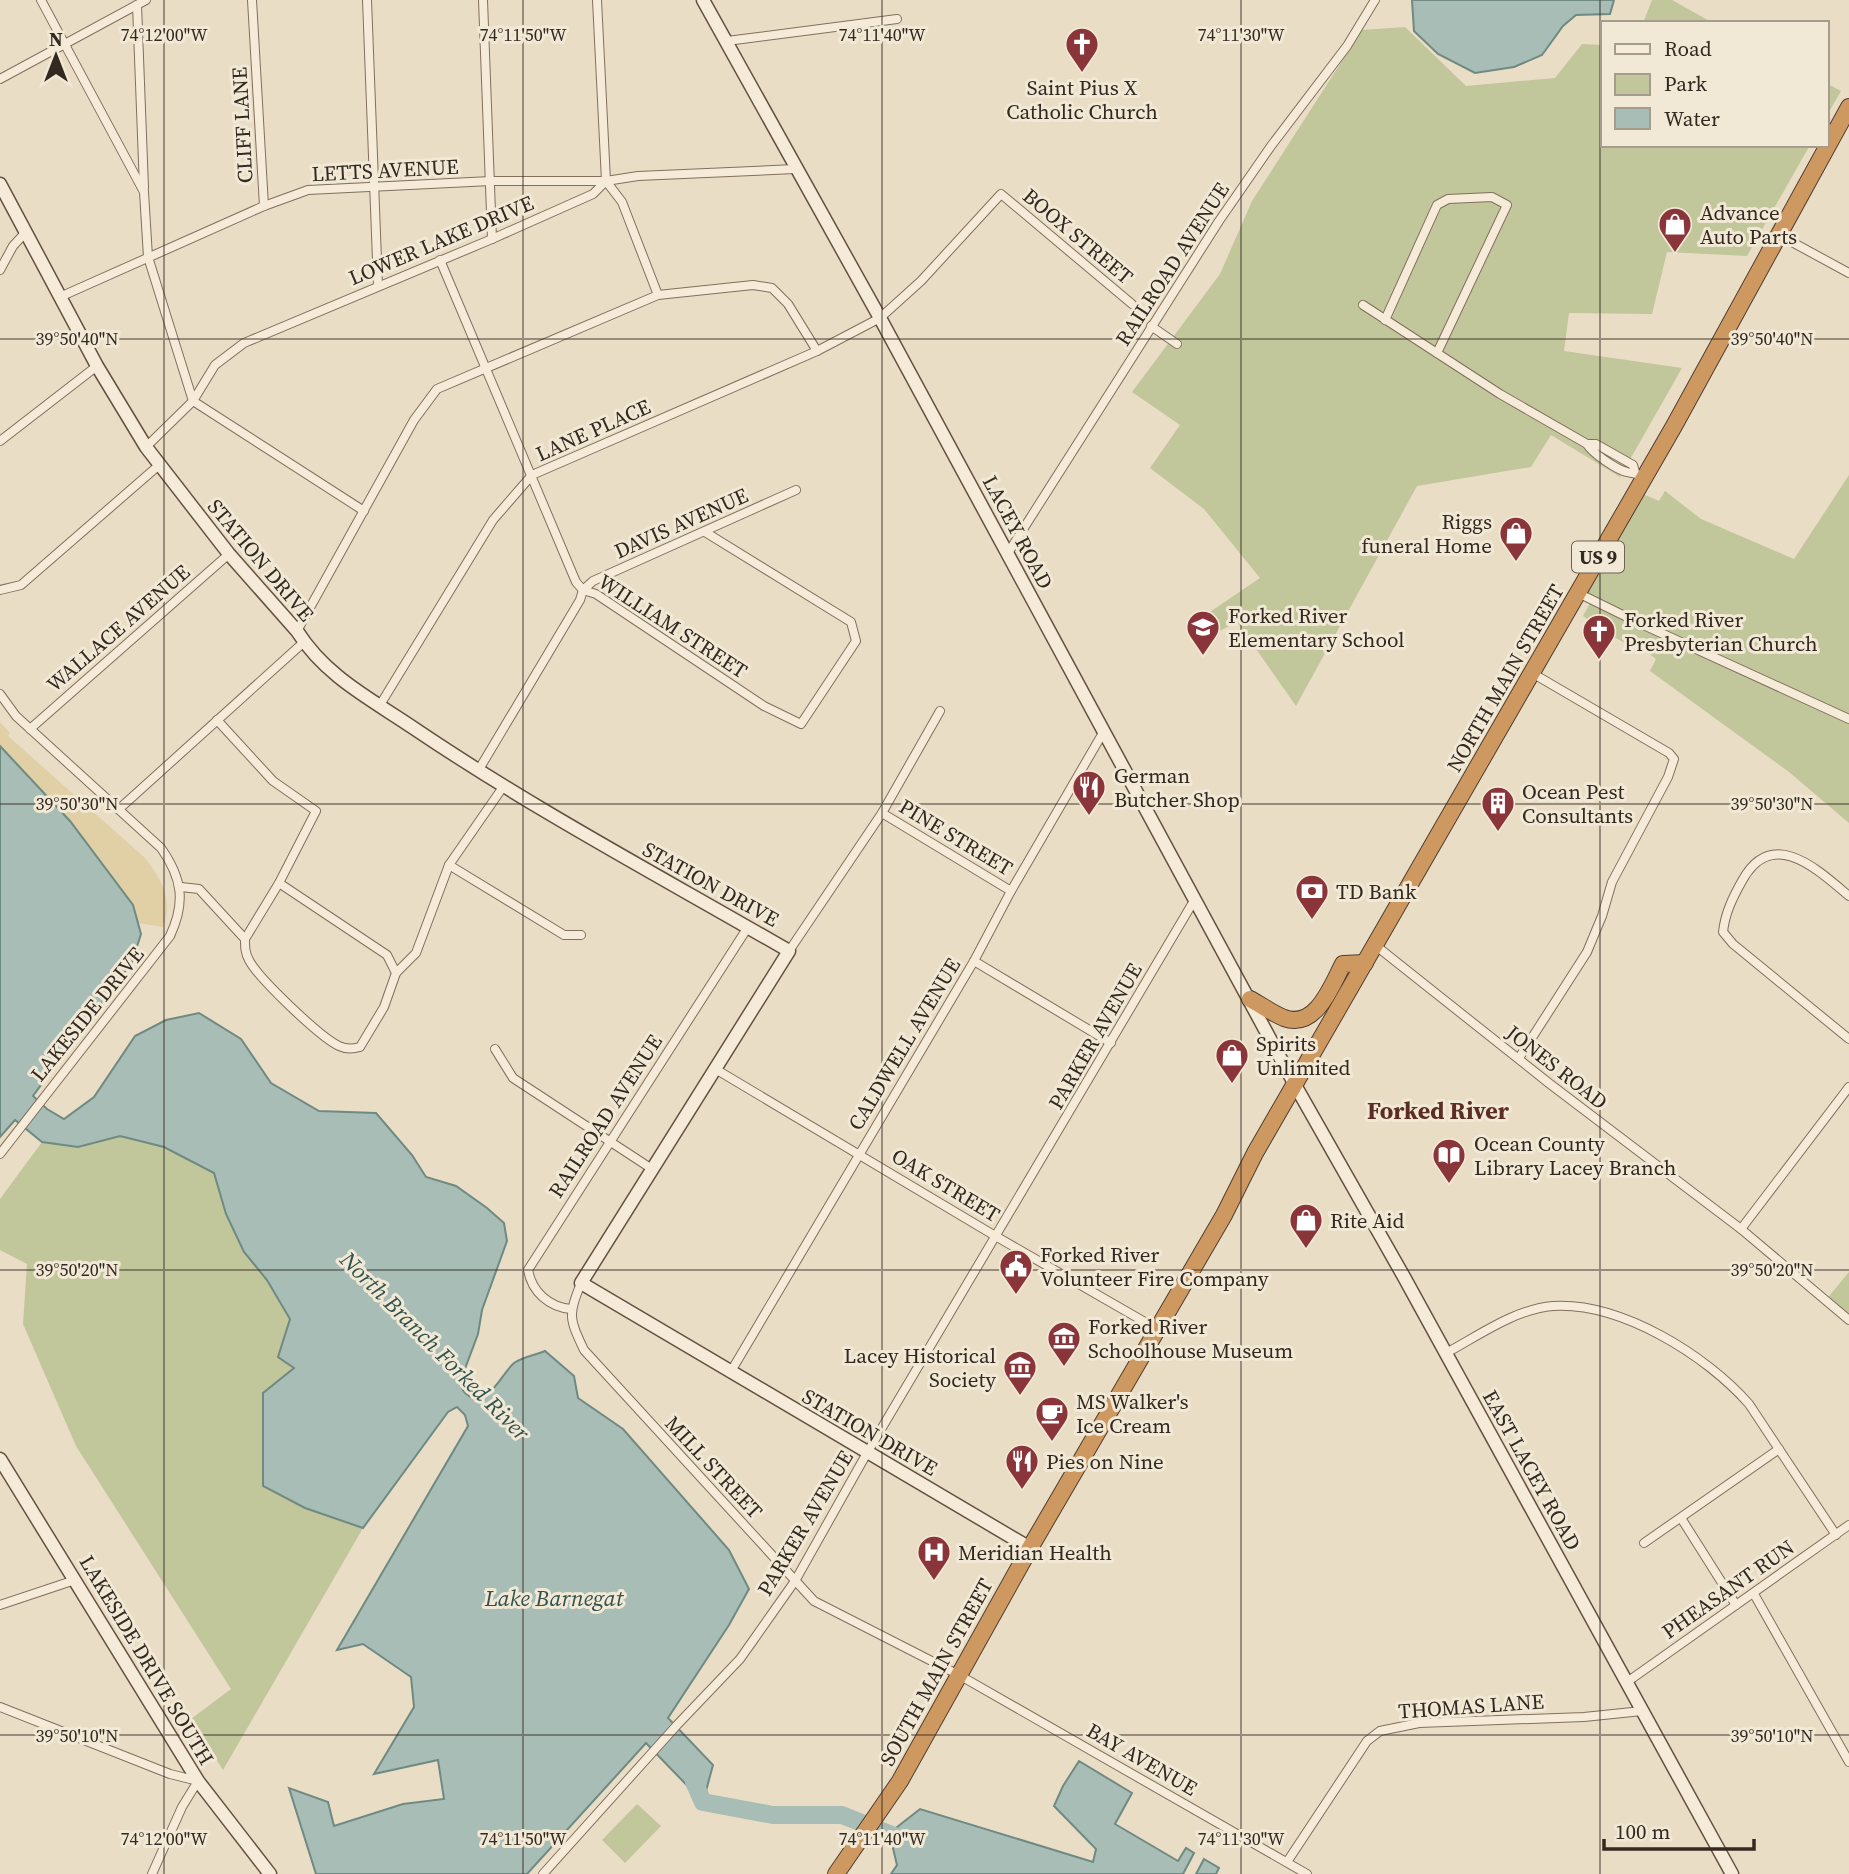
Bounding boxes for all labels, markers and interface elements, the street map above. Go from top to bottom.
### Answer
north arrow [21,21,91,91]
legend [1601,21,1828,147]
text: 74°12'00"W [121,22,208,47]
text: 74°11'50"W [480,22,567,47]
text: 74°11'40"W [839,22,926,47]
text: 74°11'30"W [1198,22,1285,47]
church icon: Saint Pius X Catholic Church [1063,25,1101,74]
text: N [49,26,63,52]
text: Road [1664,34,1712,63]
street label: CLIFF LANE [224,66,260,184]
text: Park [1664,69,1708,98]
place label: Saint Pius X Catholic Church [1006,73,1158,126]
text: Water [1664,104,1720,133]
street label: LETTS AVENUE [311,152,459,188]
street label: RAILROAD AVENUE [1108,177,1236,351]
street label: BOOX STREET [1017,181,1140,291]
street label: LOWER LAKE DRIVE [344,188,538,292]
place label: Advance Auto Parts [1700,198,1797,251]
shop icon: Advance Auto Parts [1656,205,1694,254]
text: 39°50'40"N [36,326,118,351]
text: 39°50'40"N [1731,326,1813,351]
street label: LANE PLACE [531,392,655,468]
street label: LACEY ROAD [976,470,1060,594]
street label: DAVIS AVENUE [609,481,753,565]
street label: STATION DRIVE [201,493,321,627]
place label: Riggs funeral Home [1361,507,1492,560]
shop icon: Riggs funeral Home [1497,514,1535,563]
road number: US 9 [1572,542,1624,572]
street label: WALLACE AVENUE [40,558,196,698]
street label: WILLIAM STREET [593,567,753,685]
street label: NORTH MAIN STREET [1439,579,1571,777]
place label: Forked River Elementary School [1228,601,1405,654]
place label: Forked River Presbyterian Church [1624,605,1818,658]
school or university icon: Forked River Elementary School [1184,608,1222,657]
church icon: Forked River Presbyterian Church [1580,612,1618,661]
place label: German Butcher Shop [1114,761,1240,814]
restaurant icon: German Butcher Shop [1070,768,1108,817]
place label: Ocean Pest Consultants [1522,777,1633,830]
building icon: Ocean Pest Consultants [1479,784,1517,833]
text: 39°50'30"N [36,791,118,816]
text: 39°50'30"N [1731,791,1813,816]
street label: PINE STREET [894,792,1018,882]
street label: STATION DRIVE [638,835,784,933]
bank icon: TD Bank [1293,872,1331,921]
place label: TD Bank [1336,877,1417,906]
street label: LAKESIDE DRIVE [24,941,150,1087]
street label: CALDWELL AVENUE [841,952,967,1136]
street label: PARKER AVENUE [1041,957,1149,1115]
street label: JONES ROAD [1499,1018,1614,1116]
street label: RAILROAD AVENUE [541,1029,669,1203]
place label: Spirits Unlimited [1256,1029,1351,1082]
shop icon: Spirits Unlimited [1213,1036,1251,1085]
district label: Forked River [1367,1094,1510,1127]
place label: Ocean County Library Lacey Branch [1474,1129,1676,1182]
library icon: Ocean County Library Lacey Branch [1430,1136,1468,1185]
street label: OAK STREET [886,1141,1006,1229]
shop icon: Rite Aid [1287,1201,1325,1250]
place label: Rite Aid [1330,1206,1405,1235]
place label: Forked River Volunteer Fire Company [1040,1240,1269,1293]
water label: North Branch Forked River [333,1244,537,1448]
public building icon: Forked River Volunteer Fire Company [997,1247,1035,1296]
text: 39°50'20"N [36,1257,118,1282]
text: 39°50'20"N [1731,1257,1813,1282]
place label: Forked River Schoolhouse Museum [1088,1312,1293,1365]
museum icon: Forked River Schoolhouse Museum [1045,1319,1083,1368]
place label: Lacey Historical Society [844,1341,996,1394]
museum icon: Lacey Historical Society [1001,1348,1039,1397]
street label: STATION DRIVE [797,1382,943,1482]
street label: EAST LACEY ROAD [1476,1385,1588,1555]
place label: MS Walker's Ice Cream [1076,1387,1189,1440]
cafe icon: MS Walker's Ice Cream [1033,1394,1071,1443]
street label: MILL STREET [659,1409,770,1525]
restaurant icon: Pies on Nine [1003,1442,1041,1491]
street label: PARKER AVENUE [750,1445,860,1601]
place label: Pies on Nine [1046,1447,1164,1476]
hospital icon: Meridian Health [915,1533,953,1582]
street label: PHEASANT RUN [1656,1533,1800,1645]
place label: Meridian Health [958,1538,1112,1567]
street label: LAKESIDE DRIVE SOUTH [73,1550,221,1770]
street label: SOUTH MAIN STREET [872,1573,1000,1771]
water label: Lake Barnegat [484,1582,625,1614]
street label: THOMAS LANE [1397,1686,1545,1726]
street label: BAY AVENUE [1081,1716,1203,1802]
text: 39°50'10"N [36,1723,118,1748]
text: 39°50'10"N [1731,1723,1813,1748]
scale bar [1604,1808,1755,1852]
text: 100 m [1615,1817,1670,1846]
text: 74°12'00"W [121,1826,208,1851]
text: 74°11'50"W [480,1826,567,1851]
text: 74°11'40"W [839,1826,926,1851]
text: 74°11'30"W [1198,1826,1285,1851]

